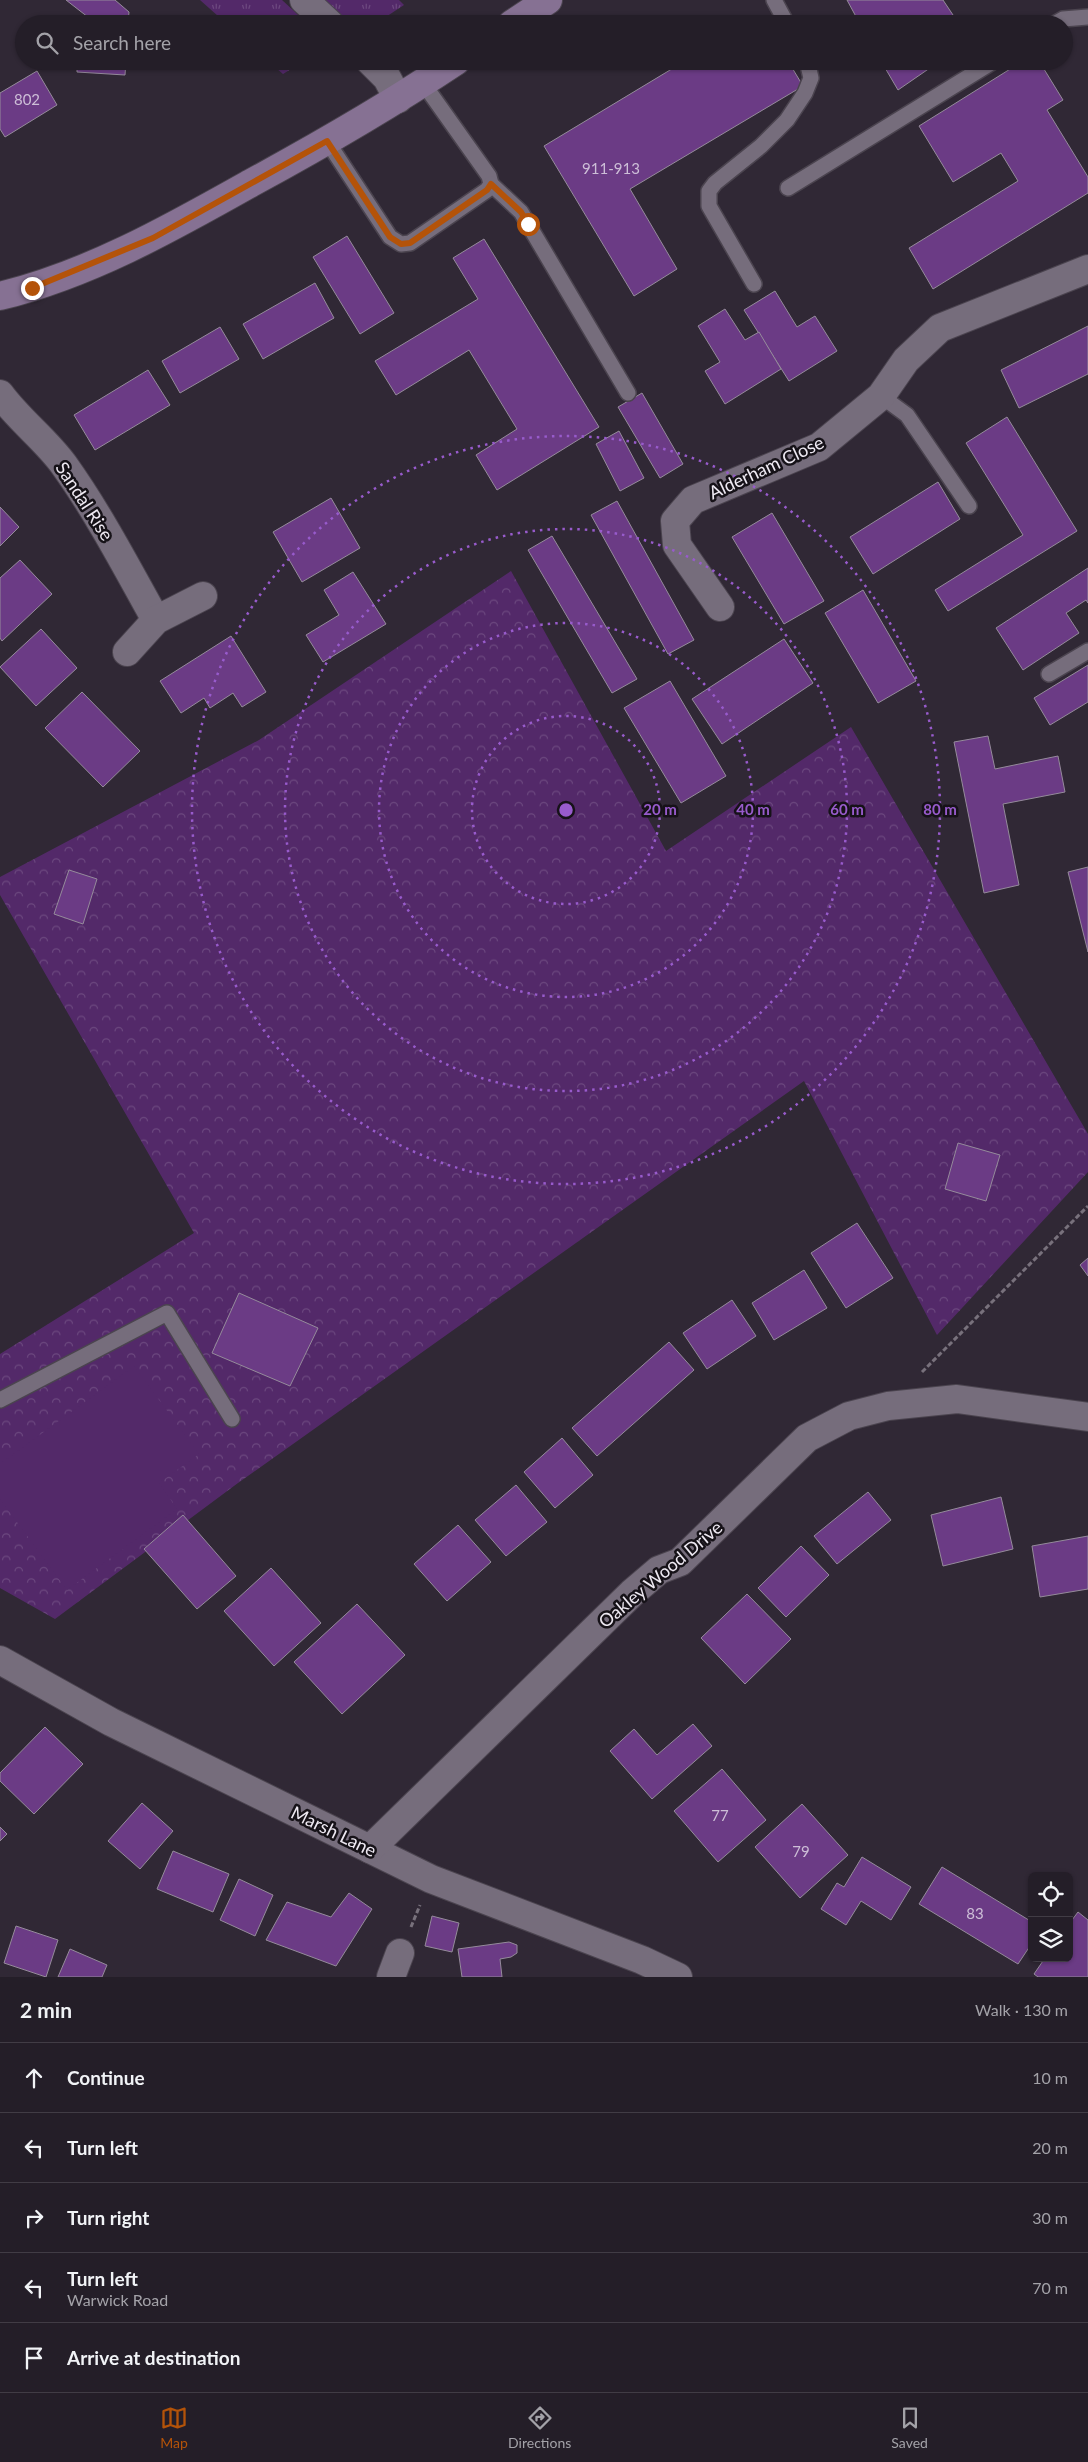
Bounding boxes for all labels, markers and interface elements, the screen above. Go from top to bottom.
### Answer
search box [15,15,1073,70]
icon: search [33,29,61,57]
text: Search here [73,31,171,54]
house number: 802 [14,90,40,108]
house number: 911-913 [582,159,640,177]
route start [517,213,540,236]
route end [21,277,44,300]
street label: Alderham Close [705,431,827,503]
street label: Sandal Rise [51,458,119,544]
text: 20 m [643,800,677,818]
text: 40 m [736,800,770,818]
text: 60 m [830,800,864,818]
text: 80 m [923,800,957,818]
centre of rings [557,801,575,819]
street label: Oakley Wood Drive [594,1516,726,1632]
street label: Marsh Lane [288,1801,380,1861]
house number: 77 [711,1806,729,1824]
house number: 79 [792,1842,810,1860]
map controls [1028,1872,1073,1962]
button: locate [1028,1872,1073,1917]
house number: 83 [966,1904,984,1922]
button: layers [1028,1917,1073,1962]
text: 2 min [20,1997,72,2022]
text: Walk · 130 m [975,2000,1068,2019]
icon: ahead [20,2064,48,2092]
text: Continue [67,2066,145,2089]
text: 10 m [1032,2068,1068,2087]
icon: left [20,2134,48,2162]
text: Turn left [67,2136,138,2159]
text: 20 m [1032,2138,1068,2157]
icon: right [20,2204,48,2232]
text: Turn right [67,2206,149,2229]
text: 30 m [1032,2208,1068,2227]
text: Turn left [67,2267,138,2290]
icon: left [20,2274,48,2302]
text: 70 m [1032,2278,1068,2297]
text: Warwick Road [67,2290,168,2309]
icon: arrive [20,2344,48,2372]
text: Arrive at destination [67,2346,240,2369]
tab: Map [160,2404,188,2451]
tab: Directions [508,2404,571,2451]
tab: Saved [891,2404,928,2451]

